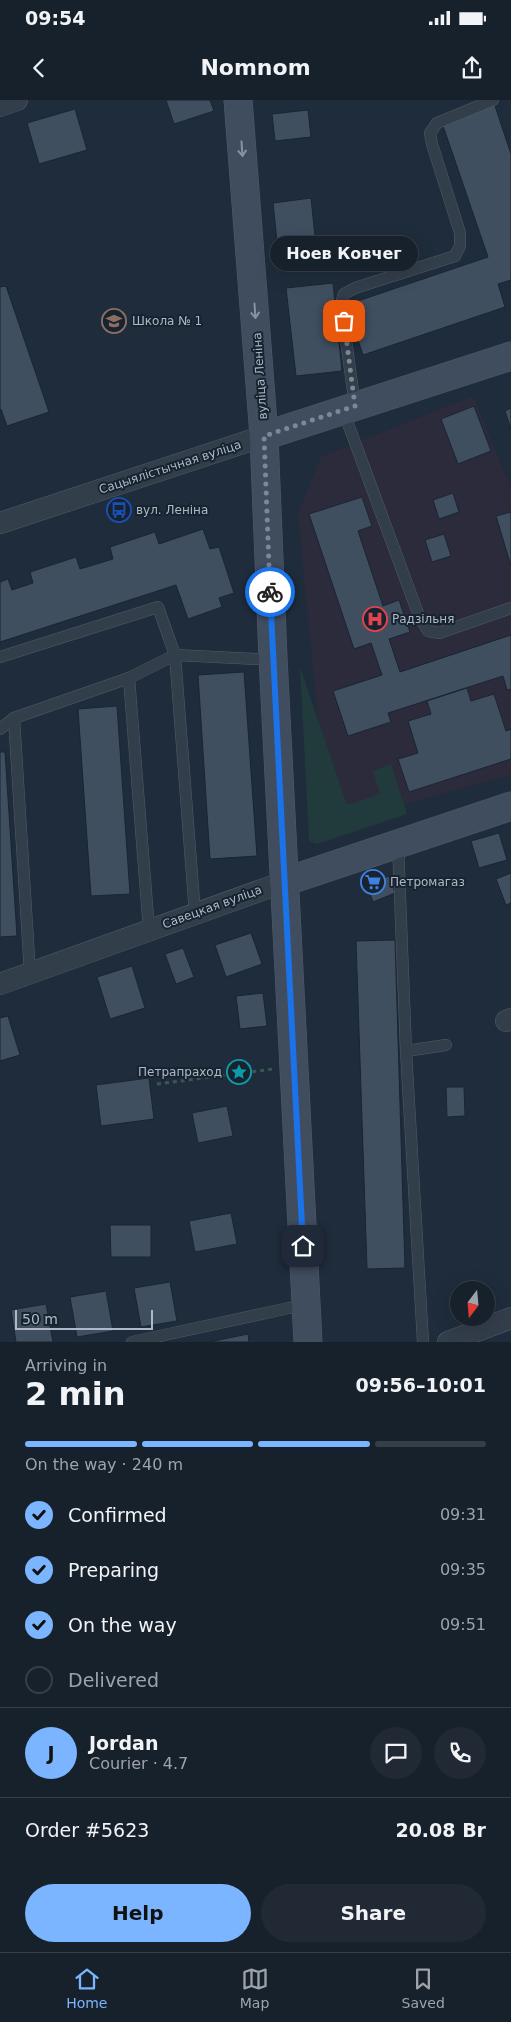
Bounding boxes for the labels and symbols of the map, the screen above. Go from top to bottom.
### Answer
one-way arrow [237,140,247,156]
callout: Ноев Ковчег [270,236,418,271]
pin [323,300,365,342]
one-way arrow [250,302,259,318]
school or university icon: Школа № 1 [101,308,127,334]
place label: Школа № 1 [132,314,202,328]
street label: вуліца Леніна [250,332,270,420]
street label: Сацыялістычная вуліца [97,437,243,497]
bus stop icon: вул. Леніна [106,497,132,523]
place label: вул. Леніна [136,503,208,517]
courier [245,567,295,617]
hospital icon: Радзільня [362,606,388,632]
place label: Радзільня [392,612,454,626]
supermarket icon: Петромагаз [360,869,386,895]
place label: Петромагаз [390,875,465,889]
street label: Савецкая вуліца [160,883,264,931]
place icon: Петрапраход [226,1059,252,1085]
place label: Петрапраход [138,1065,222,1079]
pin [282,1225,324,1267]
north arrow [450,1281,495,1326]
scale bar [15,1307,152,1330]

